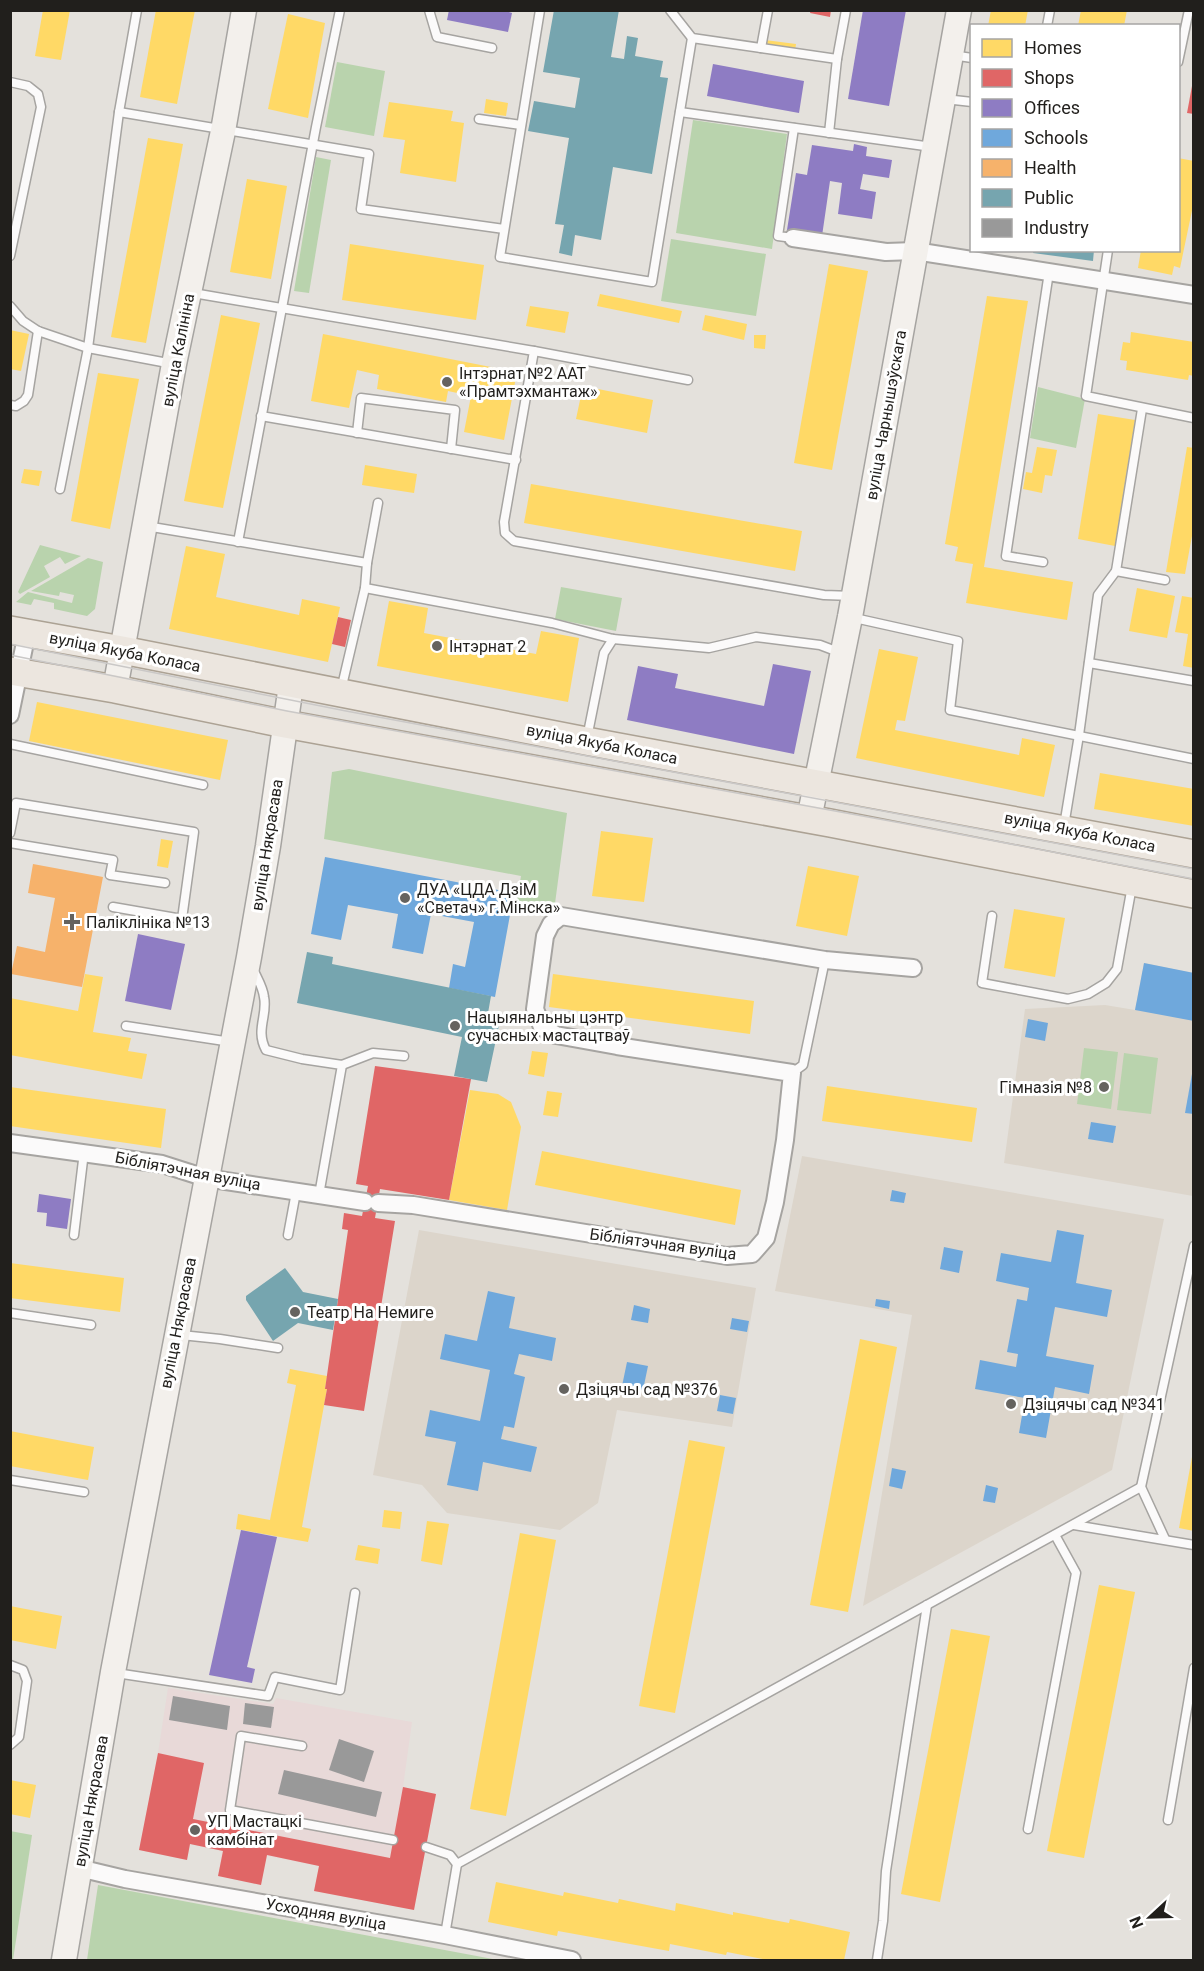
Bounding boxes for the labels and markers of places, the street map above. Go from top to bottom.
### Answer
place label: Інтэрнат №2 ААТ «Прамтэхмантаж» [459,364,597,401]
marker: Інтэрнат №2 ААТ «Прамтэхмантаж» [440,375,454,389]
place label: Інтэрнат 2 [449,637,526,656]
marker: Інтэрнат 2 [430,639,444,653]
place label: ДУА «ЦДА ДзіМ «Светач» г.Мінска» [417,880,560,917]
marker: ДУА «ЦДА ДзіМ «Светач» г.Мінска» [398,891,412,905]
marker: Паліклініка №13 [63,913,81,931]
place label: Паліклініка №13 [86,913,210,932]
place label: Нацыянальны цэнтр сучасных мастацтваў [467,1008,630,1045]
marker: Нацыянальны цэнтр сучасных мастацтваў [448,1019,462,1033]
place label: Гімназія №8 [999,1078,1092,1097]
marker: Гімназія №8 [1097,1080,1111,1094]
place label: Театр На Немиге [307,1303,434,1322]
marker: Театр На Немиге [288,1305,302,1319]
place label: Дзіцячы сад №376 [576,1380,718,1399]
marker: Дзіцячы сад №376 [557,1382,571,1396]
place label: Дзіцячы сад №341 [1023,1395,1165,1414]
marker: Дзіцячы сад №341 [1004,1397,1018,1411]
place label: УП Мастацкі камбінат [207,1812,302,1849]
marker: УП Мастацкі камбінат [188,1823,202,1837]

